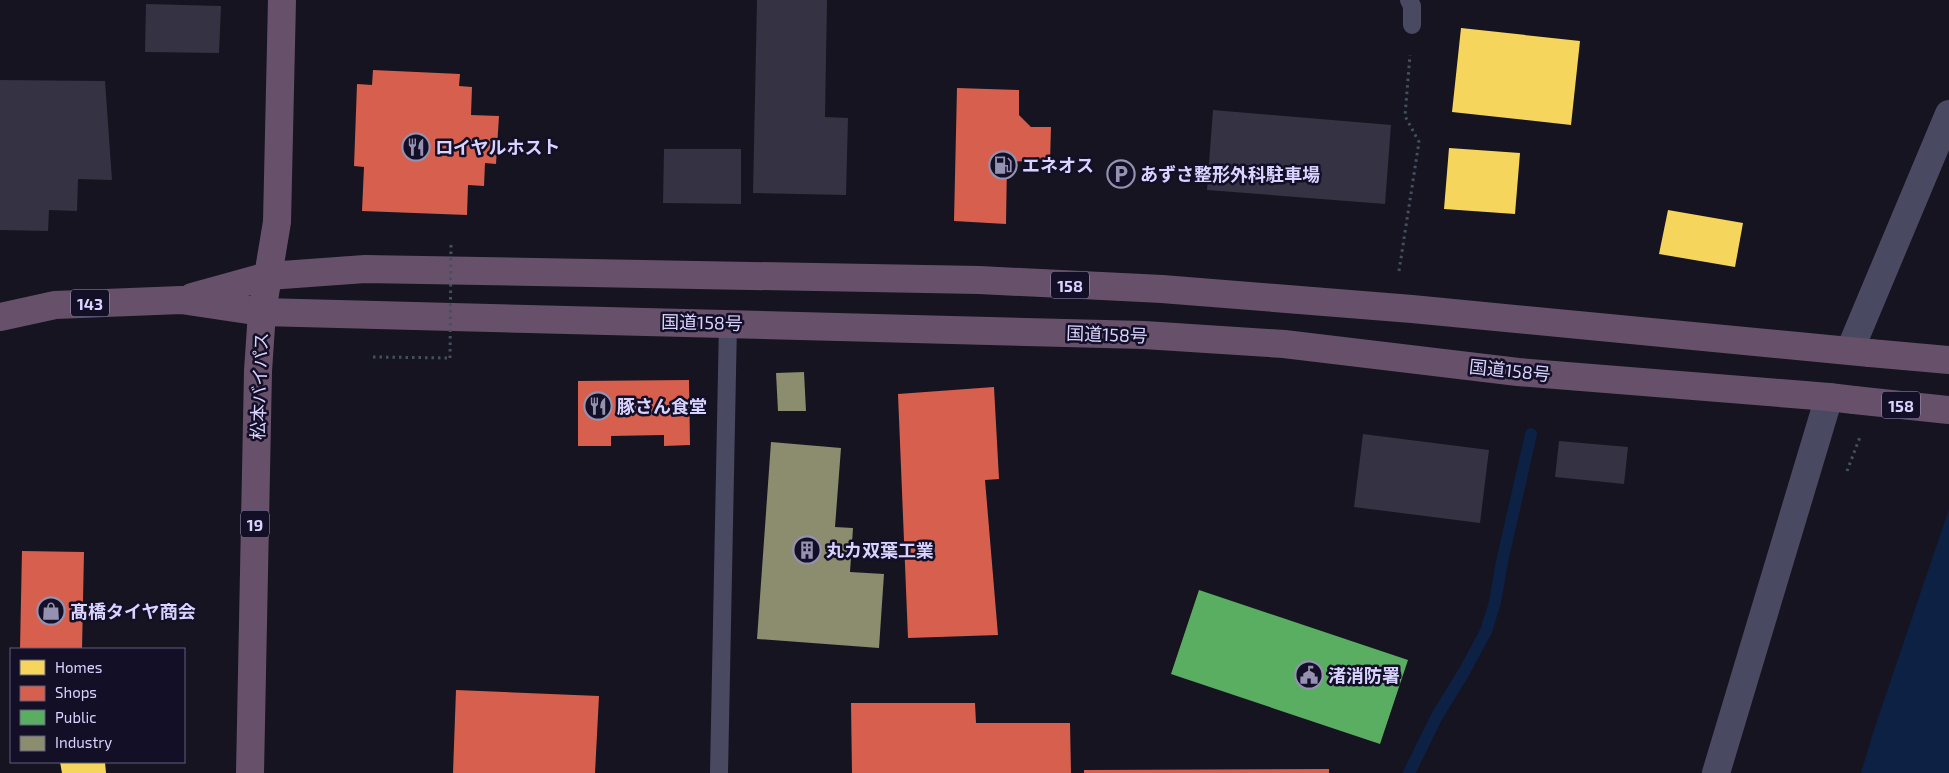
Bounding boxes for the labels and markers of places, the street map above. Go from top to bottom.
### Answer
restaurant icon: ロイヤルホスト [401,132,431,162]
place label: ロイヤルホスト [435,136,560,158]
fuel station icon: エネオス [988,150,1018,180]
place label: エネオス [1022,154,1094,176]
parking icon: あずさ整形外科駐車場 [1106,159,1136,189]
place label: あずさ整形外科駐車場 [1140,163,1320,185]
restaurant icon: 豚さん食堂 [583,391,613,421]
place label: 豚さん食堂 [617,395,707,417]
building icon: 丸カ双葉工業 [792,535,822,565]
place label: 丸カ双葉工業 [826,539,934,561]
shop icon: 髙橋タイヤ商会 [36,596,66,626]
place label: 髙橋タイヤ商会 [70,600,195,622]
public building icon: 渚消防署 [1294,660,1324,690]
place label: 渚消防署 [1328,664,1400,686]

